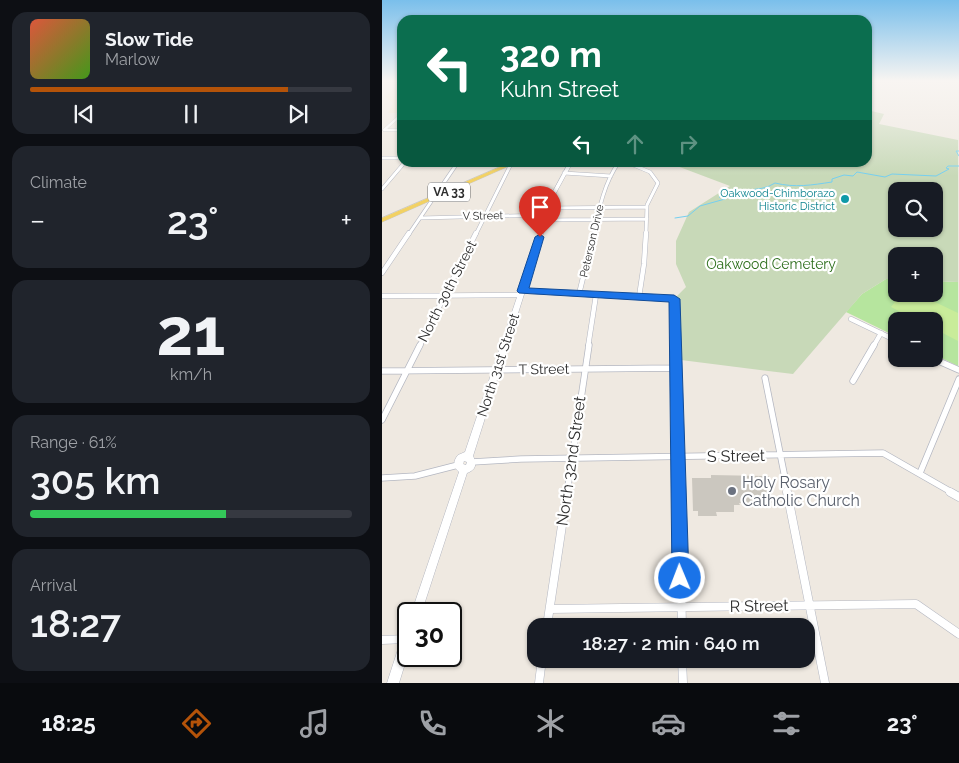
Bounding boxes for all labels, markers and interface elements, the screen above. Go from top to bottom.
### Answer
text: Slow Tide [105,28,194,50]
text: 320 m [500,34,602,75]
icon: left [417,35,482,100]
text: Marlow [105,50,160,69]
text: Kuhn Street [500,76,619,102]
icon: previous [70,100,98,128]
icon: pause [177,100,205,128]
icon: next [284,100,312,128]
icon: left [568,130,596,158]
icon: ahead [621,130,649,158]
icon: right [674,130,702,158]
text: Climate [30,173,87,192]
road number: VA 33 [428,182,470,202]
map controls [888,182,943,367]
button: search [888,182,943,237]
pin [519,186,561,237]
place label: Oakwood-Chimborazo Historic District [720,187,835,213]
icon: arrive [526,193,554,221]
marker: Oakwood-Chimborazo Historic District [839,193,851,205]
text: 23° [167,198,219,243]
street label: Peterson Drive [577,203,607,279]
text: − [30,204,45,237]
text: + [340,204,352,237]
street label: V Street [463,209,504,223]
street label: North 30th Street [415,237,480,344]
button: + [888,247,943,302]
park label: Oakwood Cemetery [706,256,836,272]
text: 21 [157,294,225,370]
street label: North 31st Street [474,311,522,419]
button: − [888,312,943,367]
street label: T Street [519,361,570,377]
text: km/h [170,365,212,384]
street label: North 32nd Street [552,394,590,527]
text: Range · 61% [30,433,117,452]
street label: S Street [707,446,766,466]
text: 305 km [30,458,161,503]
place label: Holy Rosary Catholic Church [742,473,860,510]
marker: Holy Rosary Catholic Church [726,485,738,497]
position arrow [653,551,705,603]
text: Arrival [30,576,77,595]
street label: R Street [729,596,789,616]
text: 18:27 [30,601,121,646]
speed limit sign: 30 [397,602,462,667]
text: 18:27 · 2 min · 640 m [582,632,760,654]
icon: directions [179,706,214,741]
icon: music [297,706,332,741]
icon: phone [415,706,450,741]
icon: climate [533,706,568,741]
icon: car [651,706,686,741]
icon: filters [769,706,804,741]
text: 18:25 [42,710,96,736]
text: 23° [887,710,917,736]

